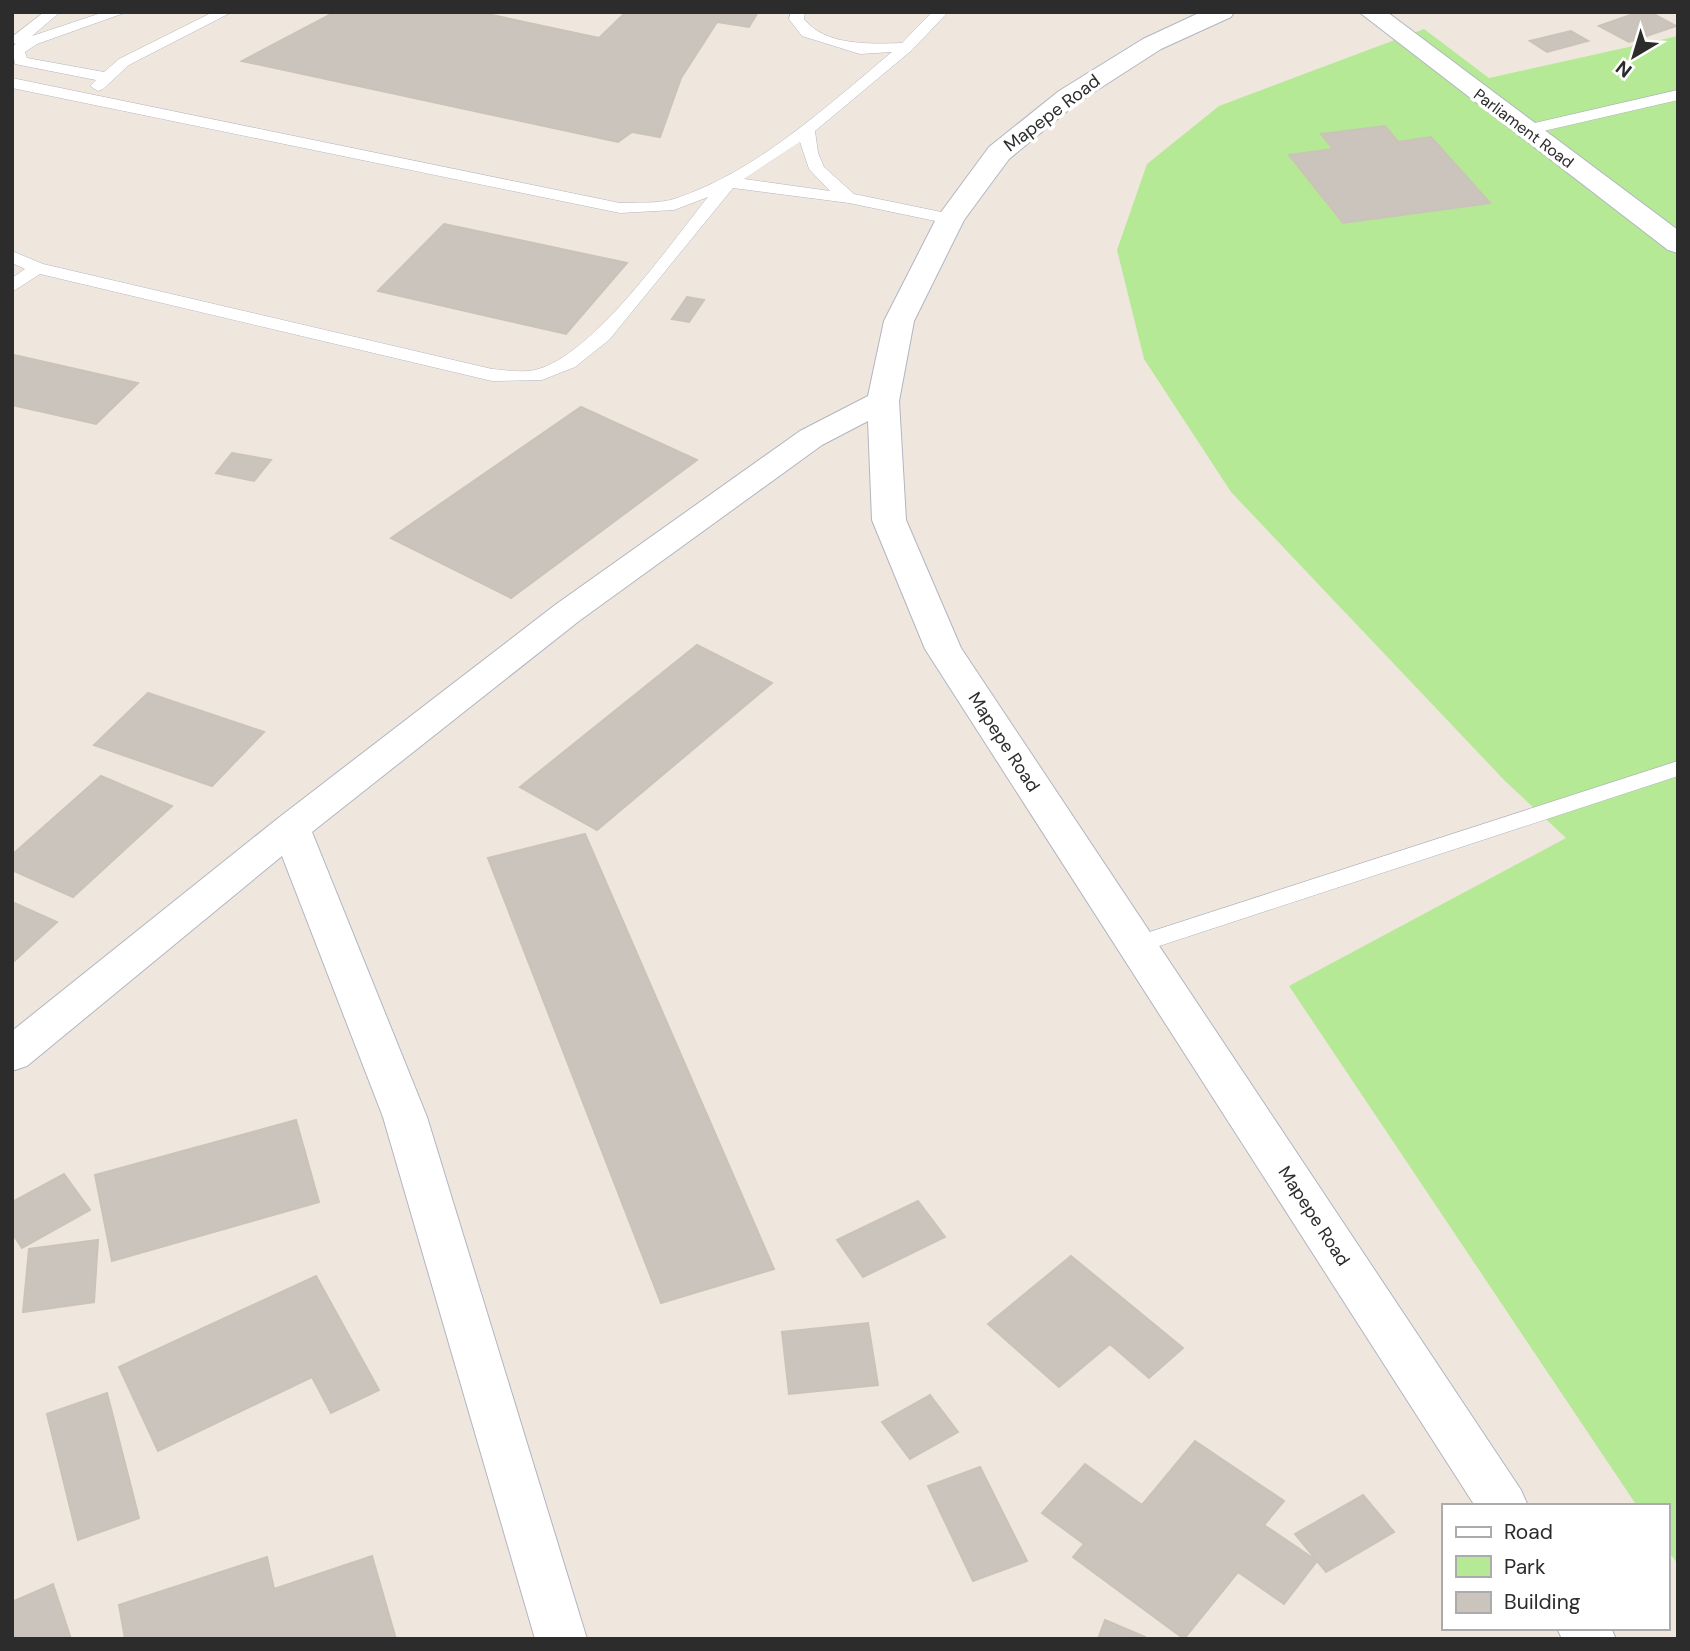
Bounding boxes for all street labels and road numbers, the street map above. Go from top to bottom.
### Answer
street label: Mapepe Road [999,69,1105,157]
street label: Parliament Road [1469,84,1578,173]
street label: Mapepe Road [963,687,1045,797]
street label: Mapepe Road [1273,1161,1355,1271]

